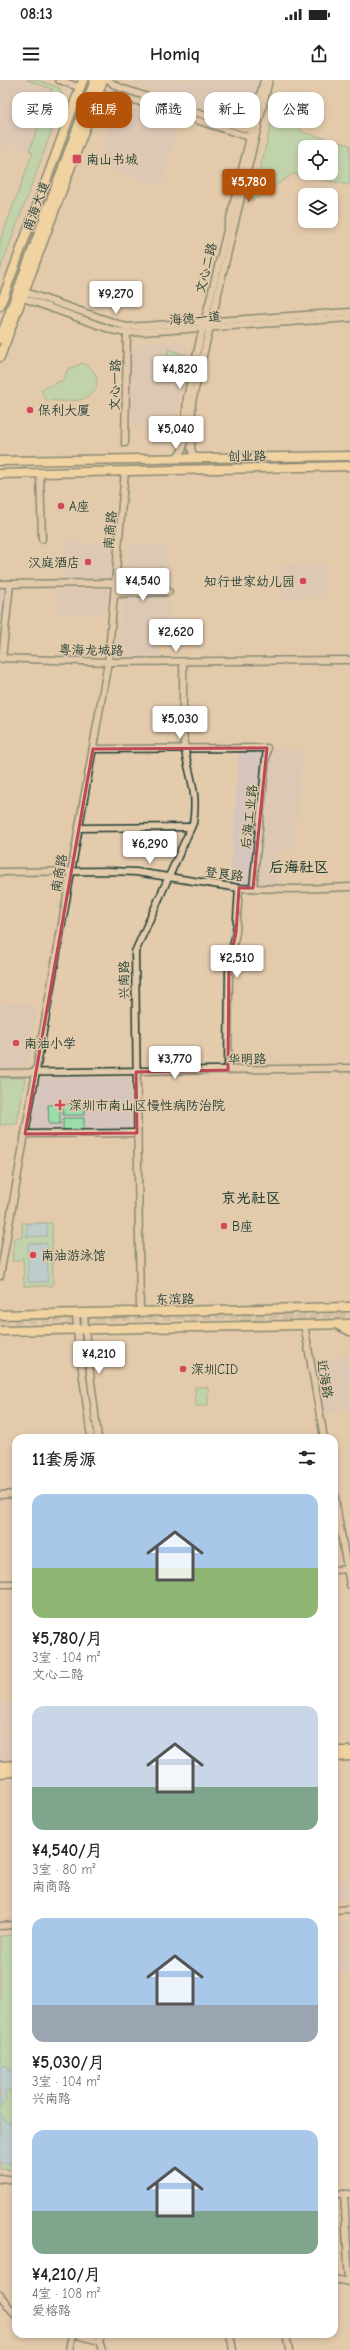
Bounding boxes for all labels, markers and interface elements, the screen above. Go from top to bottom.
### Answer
text: 08:13 [20,5,53,23]
icon: menu [20,43,42,65]
icon: share [308,43,330,65]
text: Homiq [150,44,200,65]
chip: 买房 [12,92,68,128]
chip: 租房 [76,92,132,128]
chip: 筛选 [140,92,196,128]
chip: 新上 [204,92,260,128]
chip: 公寓 [268,92,324,128]
map controls [298,140,338,228]
button: locate [298,140,338,180]
place label: 南山书城 [86,152,138,167]
marker: 南山书城 [71,153,83,165]
pin: ¥5,780 [216,169,282,203]
text: ¥5,780 [231,174,267,189]
street label: 南海大道 [20,179,52,233]
button: layers [298,188,338,228]
street label: 文心二路 [192,241,220,295]
pin: ¥9,270 [83,281,149,315]
text: ¥9,270 [98,286,134,301]
street label: 海德一道 [169,309,221,327]
pin: ¥4,820 [147,356,213,390]
street label: 文心一路 [107,359,123,411]
text: ¥4,820 [162,361,198,376]
place label: 保利大厦 [38,403,90,418]
marker: 保利大厦 [25,405,35,415]
pin: ¥5,040 [143,416,209,450]
text: ¥5,040 [158,421,194,436]
street label: 创业路 [227,448,267,464]
place label: A座 [69,499,90,514]
marker: A座 [56,501,66,511]
street label: 南商路 [101,510,119,550]
place label: 汉庭酒店 [28,555,80,570]
marker: 汉庭酒店 [83,557,93,567]
pin: ¥4,540 [110,568,176,602]
text: ¥4,540 [125,573,161,588]
place label: 知行世家幼儿园 [204,574,295,589]
marker: 知行世家幼儿园 [298,576,308,586]
pin: ¥2,620 [143,619,209,653]
text: ¥2,620 [158,624,194,639]
street label: 粤海龙城路 [58,642,124,658]
pin: ¥5,030 [147,706,213,740]
text: ¥5,030 [161,711,199,726]
street label: 后海工业路 [238,784,260,850]
pin: ¥6,290 [117,831,183,865]
text: ¥6,290 [132,836,168,851]
street label: 南商路 [48,852,70,894]
district label: 后海社区 [269,858,329,876]
street label: 登良路 [204,864,244,884]
pin: ¥2,510 [204,945,270,979]
text: ¥2,510 [220,950,254,965]
street label: 兴南路 [116,960,132,1000]
place label: 南油小学 [24,1036,76,1051]
marker: 南油小学 [11,1038,21,1048]
pin: ¥3,770 [142,1046,208,1080]
text: ¥3,770 [158,1051,192,1066]
street label: 华明路 [227,1051,267,1067]
place label: 深圳市南山区慢性病防治院 [69,1098,225,1113]
marker: 深圳市南山区慢性病防治院 [54,1099,66,1111]
district label: 京光社区 [221,1189,281,1207]
place label: B座 [232,1219,253,1234]
marker: B座 [219,1221,229,1231]
place label: 南油游泳馆 [41,1248,106,1263]
marker: 南油游泳馆 [28,1250,38,1260]
street label: 东滨路 [155,1291,195,1307]
pin: ¥4,210 [66,1341,132,1375]
text: ¥4,210 [82,1346,116,1361]
street label: 近海路 [314,1358,336,1400]
place label: 深圳CID [191,1362,238,1377]
marker: 深圳CID [178,1364,188,1374]
icon: filters [296,1447,318,1469]
text: 11套房源 [32,1450,96,1469]
icon: home [139,1520,211,1592]
text: ¥5,780/月 [32,1629,103,1648]
text: 3室 · 104 m² [32,1650,100,1665]
text: 文心二路 [32,1667,84,1682]
icon: home [139,1732,211,1804]
text: ¥4,540/月 [32,1841,103,1860]
text: 3室 · 80 m² [32,1862,96,1877]
text: 南商路 [32,1879,71,1894]
icon: home [139,1944,211,2016]
text: ¥5,030/月 [32,2053,105,2072]
text: 3室 · 104 m² [32,2074,100,2089]
text: 兴南路 [32,2091,71,2106]
icon: home [139,2156,211,2228]
text: ¥4,210/月 [32,2265,101,2284]
text: 4室 · 108 m² [32,2286,100,2301]
text: 爱榕路 [32,2303,71,2318]

